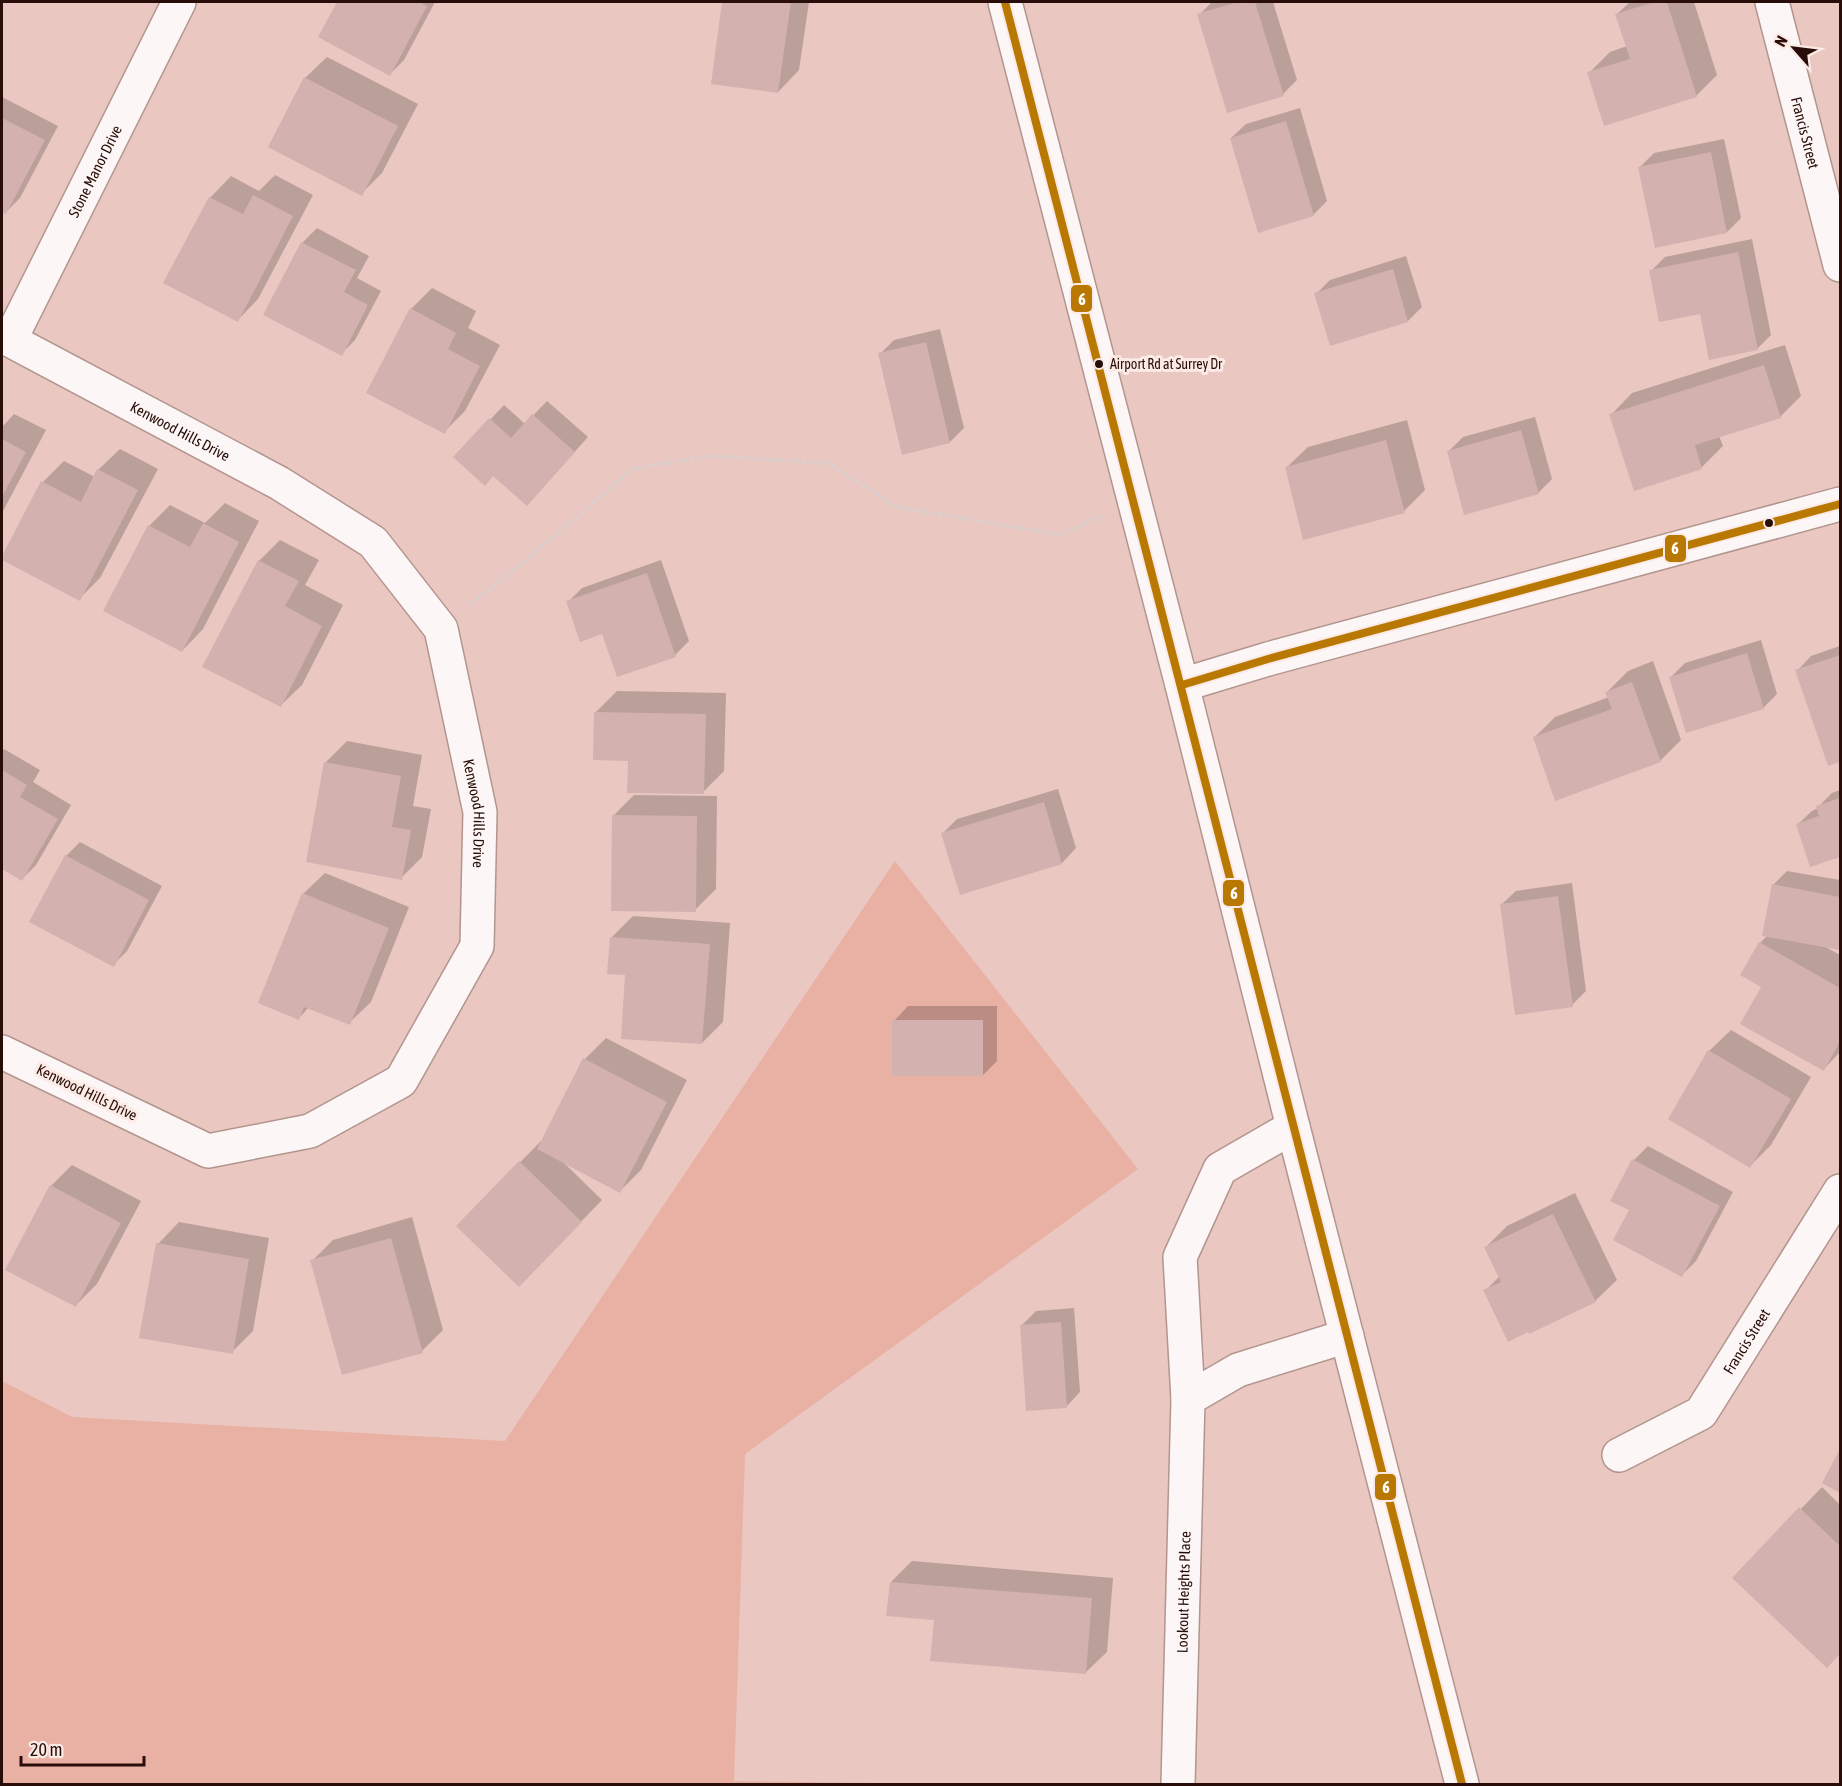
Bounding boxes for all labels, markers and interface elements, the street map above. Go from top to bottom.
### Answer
north arrow [1764,18,1824,78]
text: N [1771,33,1791,49]
street label: Francis Street [1788,95,1823,170]
street label: Stone Manor Drive [64,122,125,220]
line badge: 6 [1070,284,1093,313]
text: 6 [1078,290,1086,308]
place label: Airport Rd at Surrey Dr [1110,356,1223,372]
marker: Airport Rd at Surrey Dr [1093,358,1105,370]
street label: Kenwood Hills Drive [128,397,233,464]
unlabelled marker [1763,517,1775,529]
line badge: 6 [1664,534,1687,563]
text: 6 [1671,539,1679,557]
street label: Kenwood Hills Drive [460,757,489,868]
line badge: 6 [1222,879,1245,907]
text: 6 [1230,884,1238,902]
street label: Kenwood Hills Drive [34,1060,140,1124]
street label: Francis Street [1719,1305,1773,1377]
line badge: 6 [1374,1473,1397,1501]
text: 6 [1382,1478,1390,1496]
street label: Lookout Heights Place [1173,1531,1193,1653]
scale bar [21,1729,144,1767]
text: 20 m [30,1739,62,1760]

